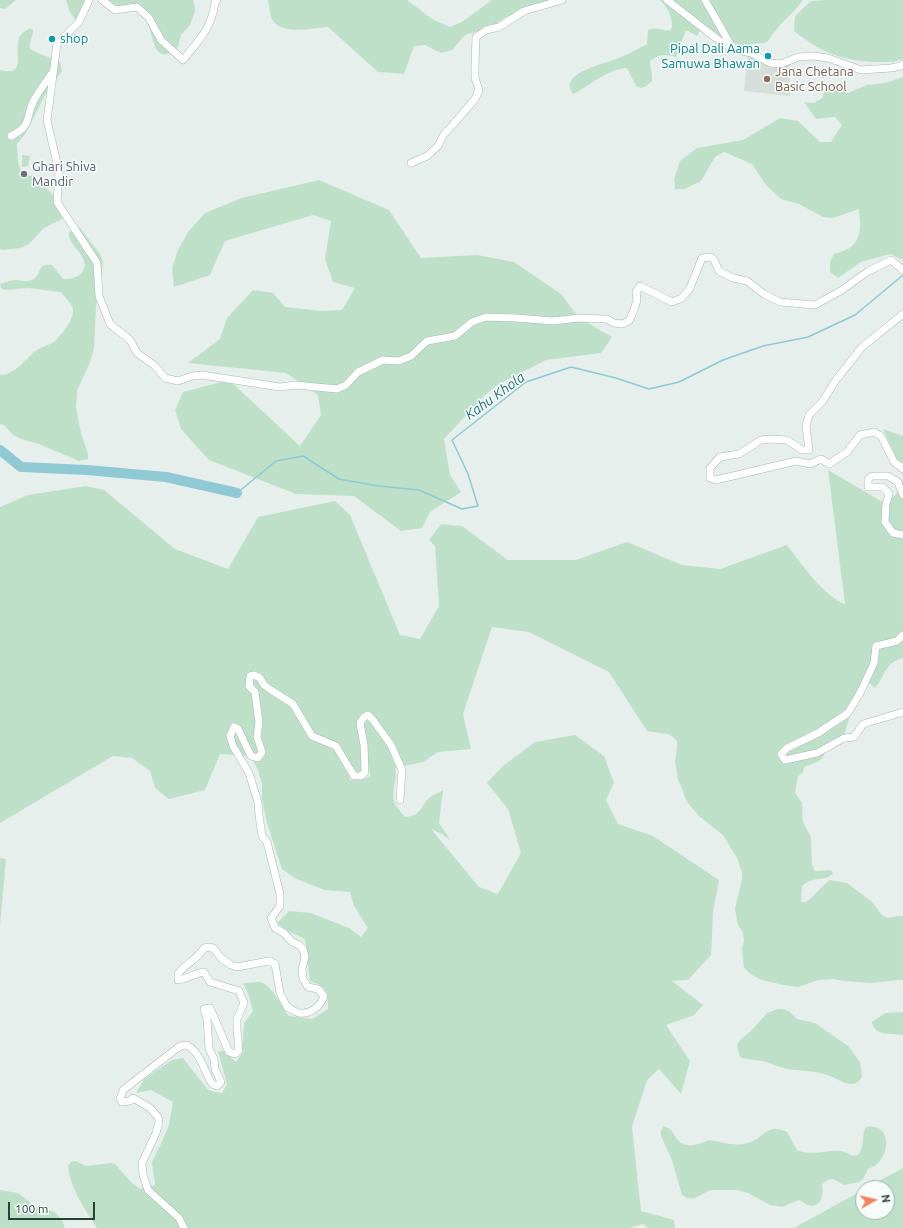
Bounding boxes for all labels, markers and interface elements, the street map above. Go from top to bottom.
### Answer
place label: shop [60,31,88,47]
marker: shop [47,34,57,44]
place label: Pipal Dali Aama Samuwa Bhawan [662,41,760,72]
marker: Pipal Dali Aama Samuwa Bhawan [763,51,773,61]
place label: Jana Chetana Basic School [775,64,854,95]
marker: Jana Chetana Basic School [762,74,772,84]
place label: Ghari Shiva Mandir [32,159,96,190]
marker: Ghari Shiva Mandir [19,169,29,179]
water label: Kahu Khola [462,369,528,423]
north arrow [855,1180,895,1220]
scale bar [10,1194,97,1220]
text: N [879,1194,892,1203]
text: 100 m [15,1202,48,1215]

